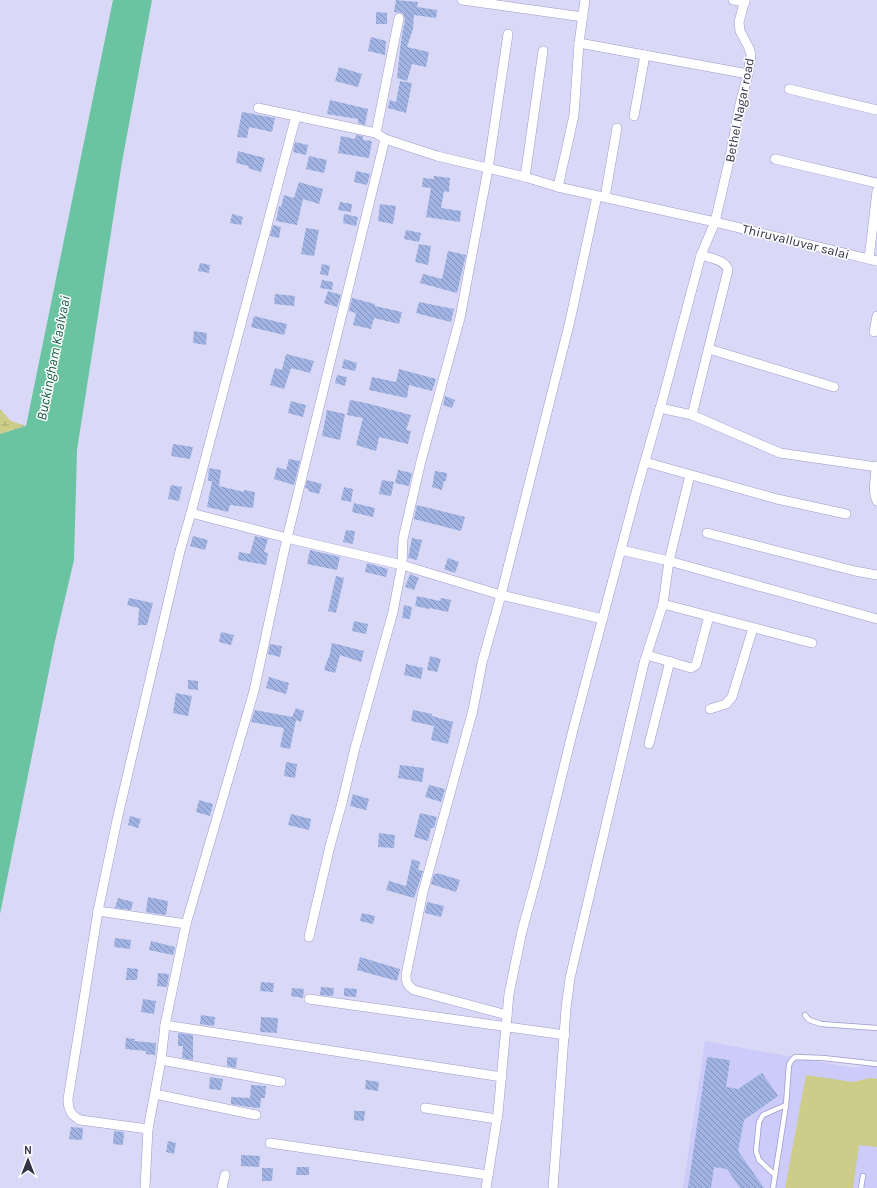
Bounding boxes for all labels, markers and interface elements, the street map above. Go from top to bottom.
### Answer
street label: Bethel Nagar road [722,57,757,163]
street label: Thiruvalluvar salai [741,221,851,262]
water label: Buckingham Kaalvaai [33,294,74,422]
north arrow [8,1140,48,1180]
text: N [24,1144,32,1157]

